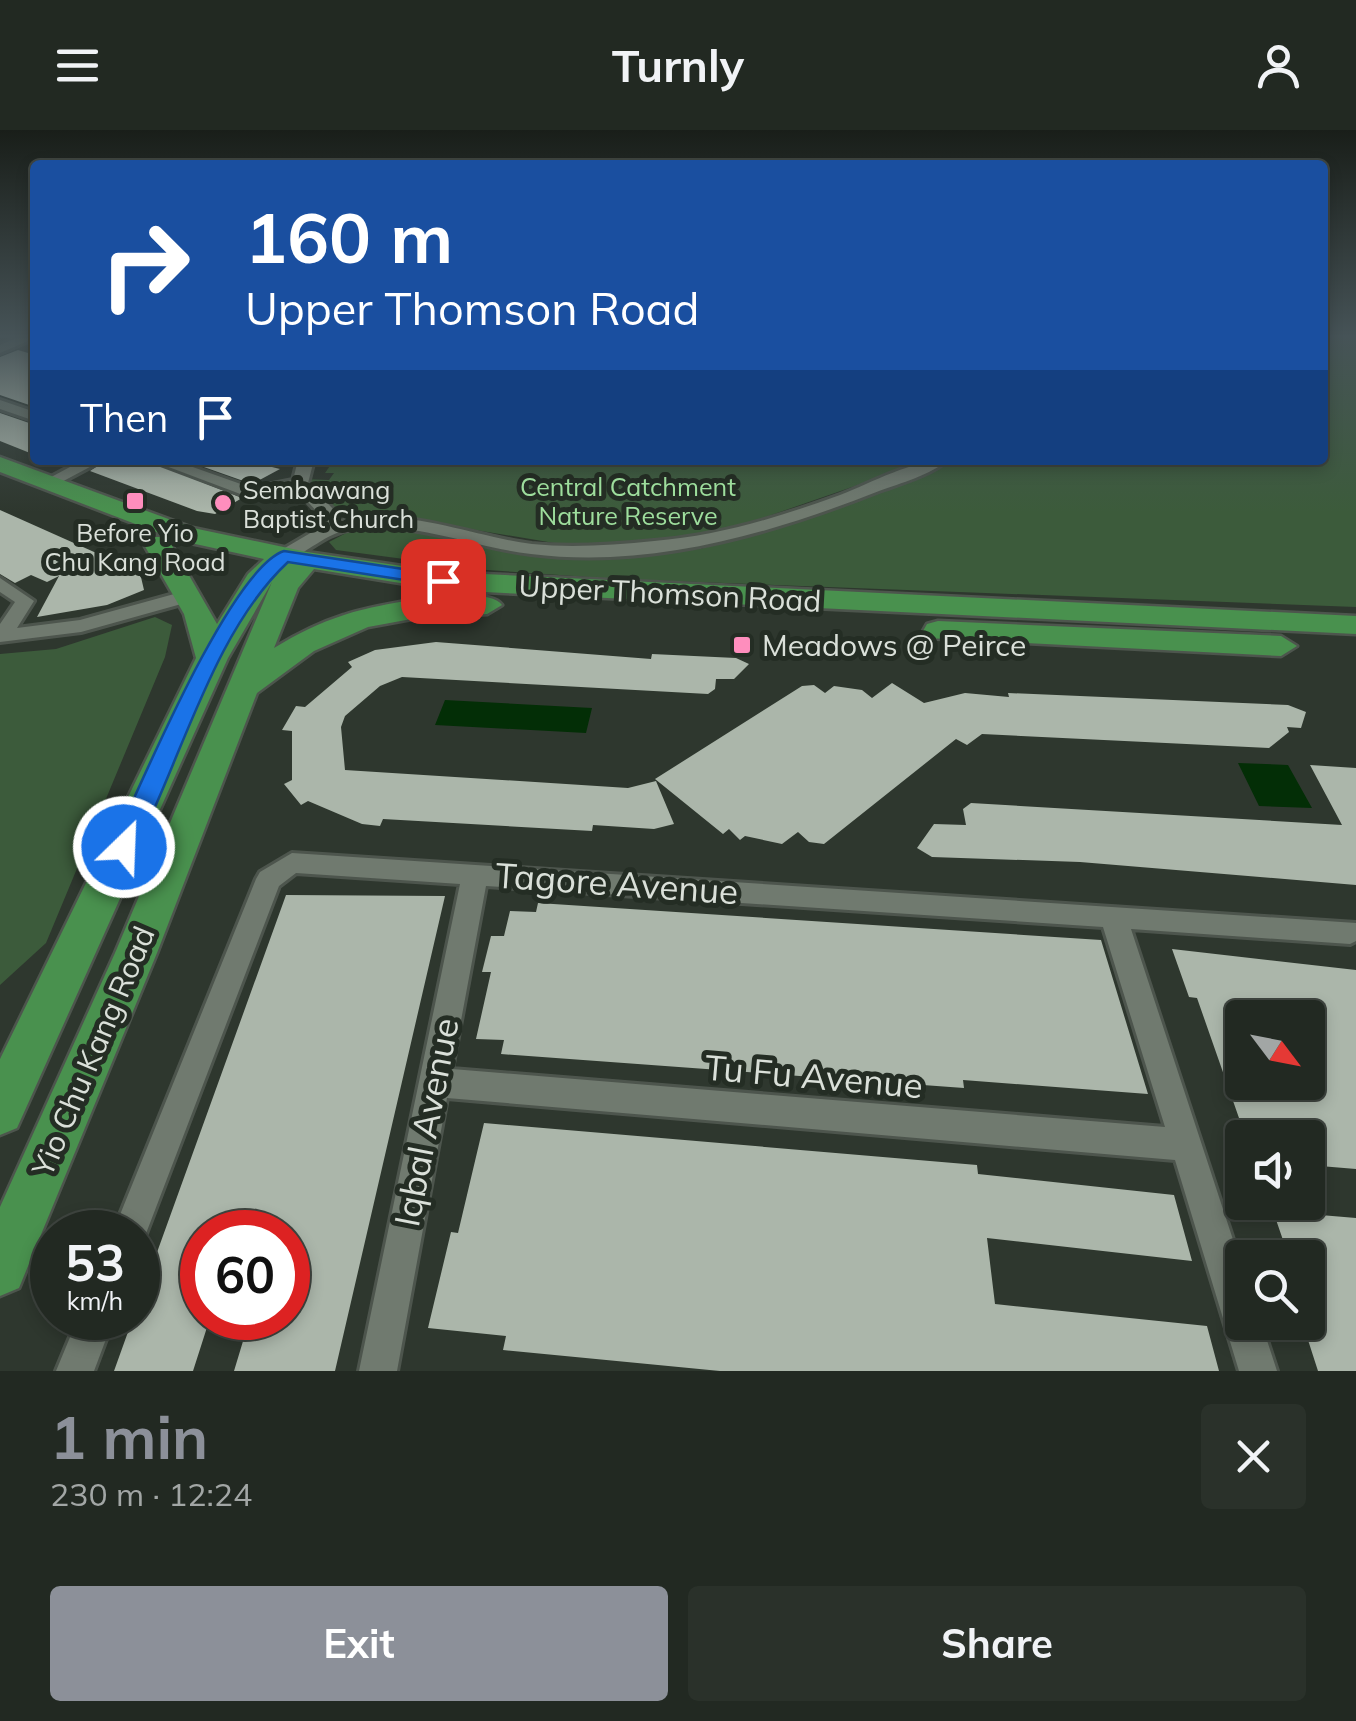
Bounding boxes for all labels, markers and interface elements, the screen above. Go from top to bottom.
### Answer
text: Turnly [612,37,744,93]
icon: menu [50,38,105,93]
icon: person [1251,38,1306,93]
text: 160 m [245,193,453,281]
icon: right [80,200,210,330]
text: Upper Thomson Road [245,280,700,336]
icon: arrive [188,390,243,445]
text: Then [80,394,168,442]
park label: Central Catchment Nature Reserve [520,471,736,531]
place label: Sembawang Baptist Church [243,474,414,534]
marker: Before Yio Chu Kang Road [124,490,146,512]
marker: Sembawang Baptist Church [212,492,234,514]
place label: Before Yio Chu Kang Road [44,517,226,577]
pin [401,539,486,624]
icon: arrive [416,554,471,609]
street label: Upper Thomson Road [518,566,822,620]
place label: Meadows @ Peirce [762,626,1026,664]
marker: Meadows @ Peirce [731,634,753,656]
position arrow [72,795,176,899]
street label: Tagore Avenue [494,853,740,913]
street label: Yio Chu Kang Road [23,920,163,1183]
north arrow [1225,1000,1325,1100]
map controls [1225,1000,1325,1340]
street label: Iqbal Avenue [384,1014,468,1230]
street label: Tu Fu Avenue [703,1045,925,1107]
button: sound [1225,1120,1325,1220]
speed limit sign: 60 [180,1210,310,1340]
text: 53 [65,1231,125,1294]
button: search [1225,1240,1325,1340]
text: km/h [67,1285,123,1316]
text: 1 min [50,1399,208,1474]
button: close [1201,1404,1306,1509]
text: 230 m · 12:24 [50,1474,252,1514]
button: Exit [50,1586,668,1701]
button: Share [688,1586,1306,1701]

